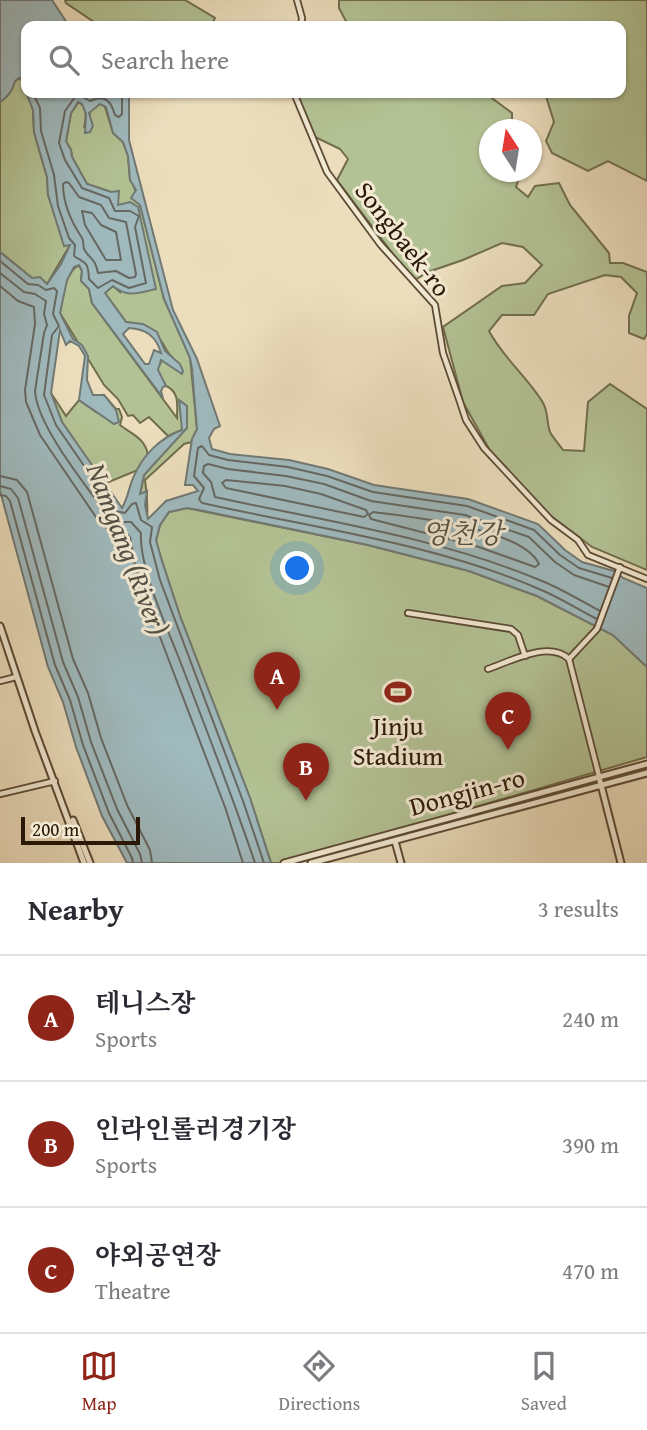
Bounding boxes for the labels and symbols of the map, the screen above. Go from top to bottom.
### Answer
north arrow [479,119,542,182]
street label: Songbaek-ro [346,173,461,305]
water label: Namgang (River) [76,456,180,641]
water label: 영천강 [421,512,507,553]
your location [280,551,314,585]
pin: A [254,652,300,710]
sports icon: Jinju Stadium [383,677,413,707]
pin: C [485,692,531,750]
place label: Jinju Stadium [353,706,443,775]
pin: B [283,743,329,801]
street label: Dongjin-ro [405,757,529,826]
scale bar [21,814,140,846]

